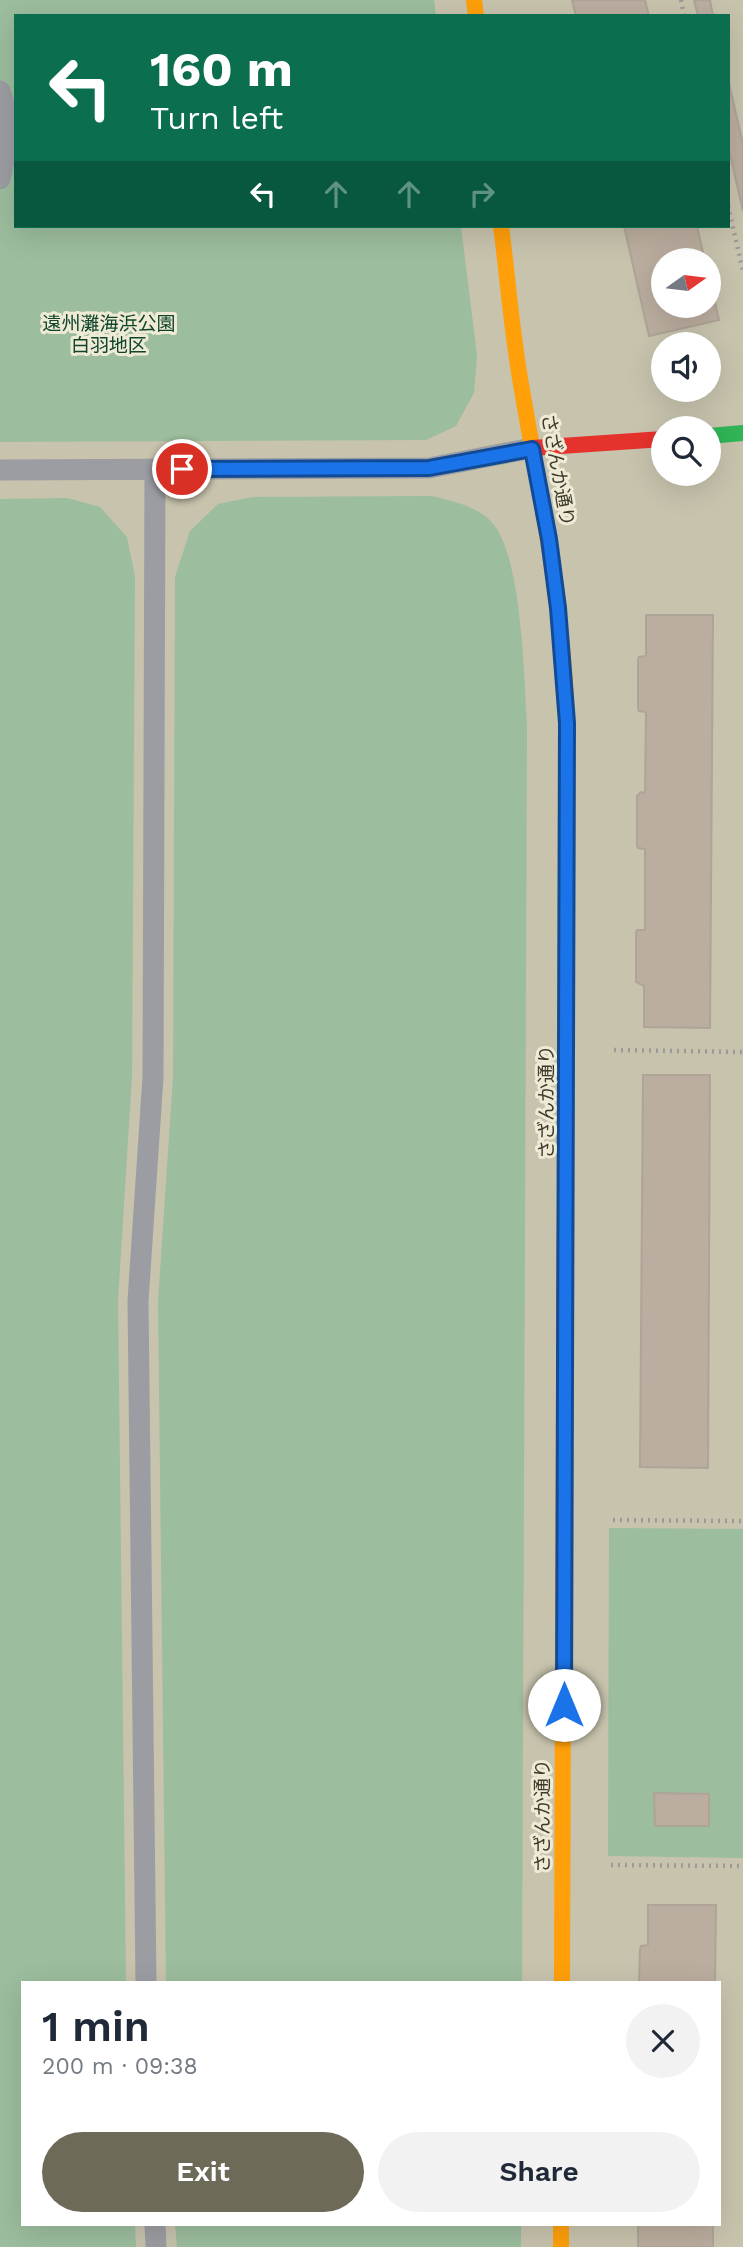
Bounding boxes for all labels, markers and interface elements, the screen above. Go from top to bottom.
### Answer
text: 160 m [150,40,293,98]
icon: left [35,42,126,133]
text: Turn left [150,99,283,137]
icon: left [244,175,282,213]
icon: ahead [317,175,355,213]
icon: ahead [390,175,428,213]
icon: right [463,175,501,213]
north arrow [651,248,721,318]
map controls [651,248,721,486]
park label: 遠州灘海浜公園 白羽地区 [42,312,176,357]
button: sound [651,332,721,402]
street label: さざんか通り [537,412,579,528]
button: search [651,416,721,486]
pin [152,439,212,499]
icon: arrive [163,450,201,488]
street label: さざんか通り [535,1045,558,1159]
position arrow [527,1668,601,1742]
street label: さざんか通り [531,1759,554,1873]
text: 1 min [42,2002,150,2051]
button: close [626,2004,700,2078]
text: 200 m · 09:38 [42,2053,198,2080]
button: Exit [42,2132,364,2212]
button: Share [378,2132,700,2212]

